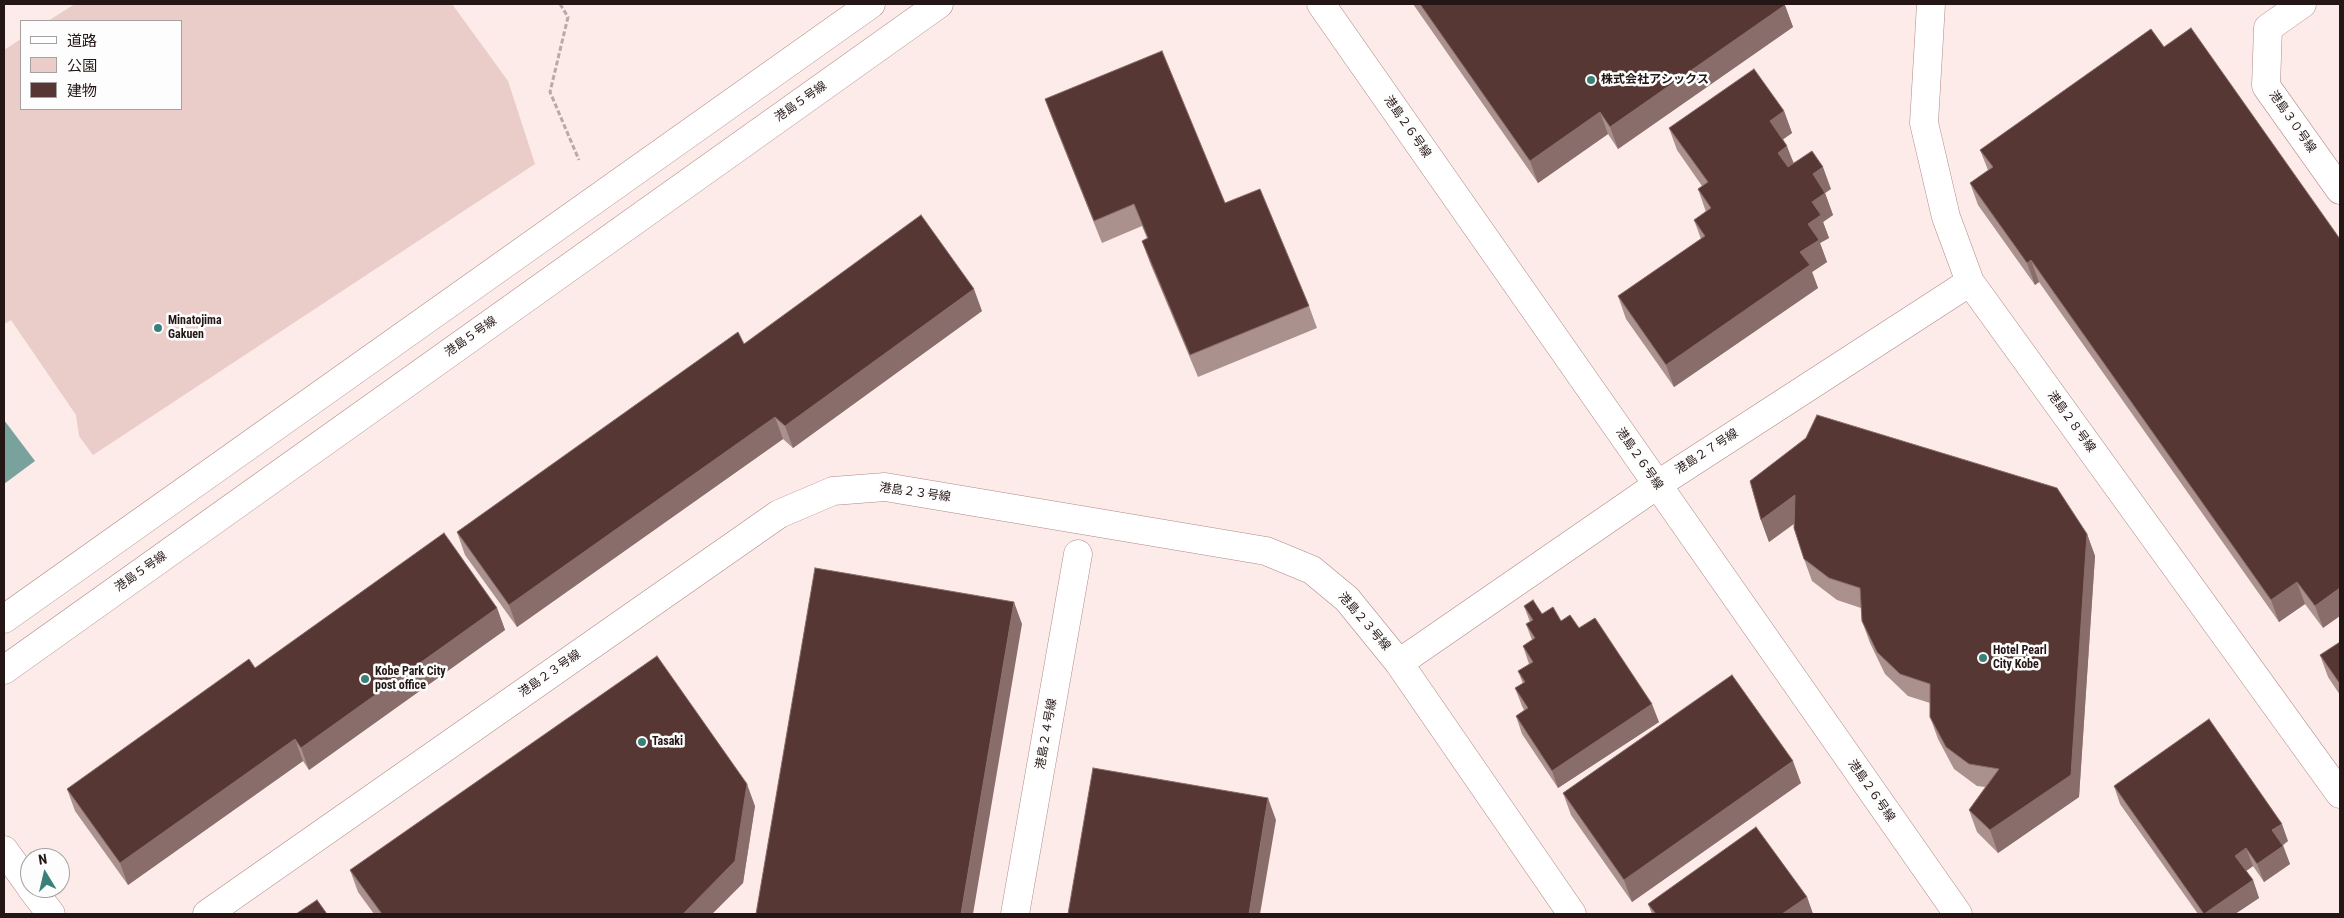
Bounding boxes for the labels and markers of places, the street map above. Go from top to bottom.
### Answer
place label: 株式会社アシックス [1601,73,1709,87]
marker: 株式会社アシックス [1585,74,1597,86]
place label: Minatojima Gakuen [168,314,222,342]
marker: Minatojima Gakuen [152,322,164,334]
place label: Hotel Pearl City Kobe [1993,644,2047,672]
marker: Hotel Pearl City Kobe [1977,652,1989,664]
place label: Kobe Park City post office [375,665,446,693]
marker: Kobe Park City post office [359,673,371,685]
place label: Tasaki [652,735,683,749]
marker: Tasaki [636,736,648,748]

